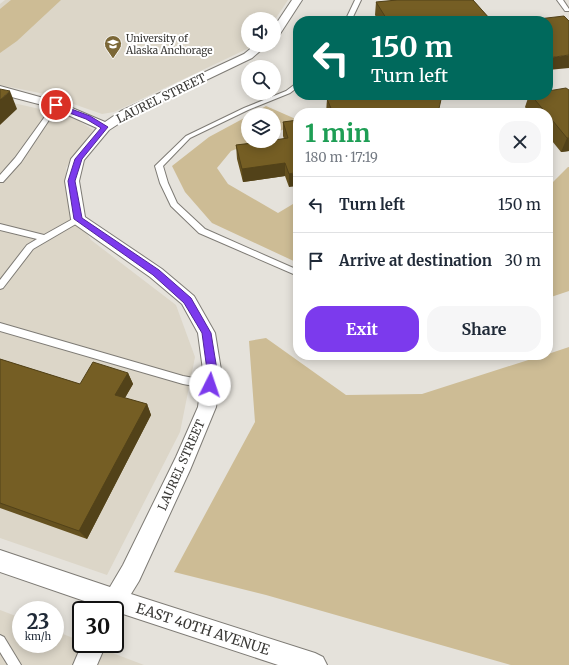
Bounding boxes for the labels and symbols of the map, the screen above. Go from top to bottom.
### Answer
place label: University of Alaska Anchorage [125,32,212,57]
school or university icon: University of Alaska Anchorage [103,34,123,59]
street label: LAUREL STREET [114,69,209,126]
pin [39,88,73,122]
position arrow [189,364,231,406]
street label: LAUREL STREET [154,417,208,513]
street label: EAST 40TH AVENUE [134,599,272,659]
speed limit sign: 30 [72,601,124,653]

